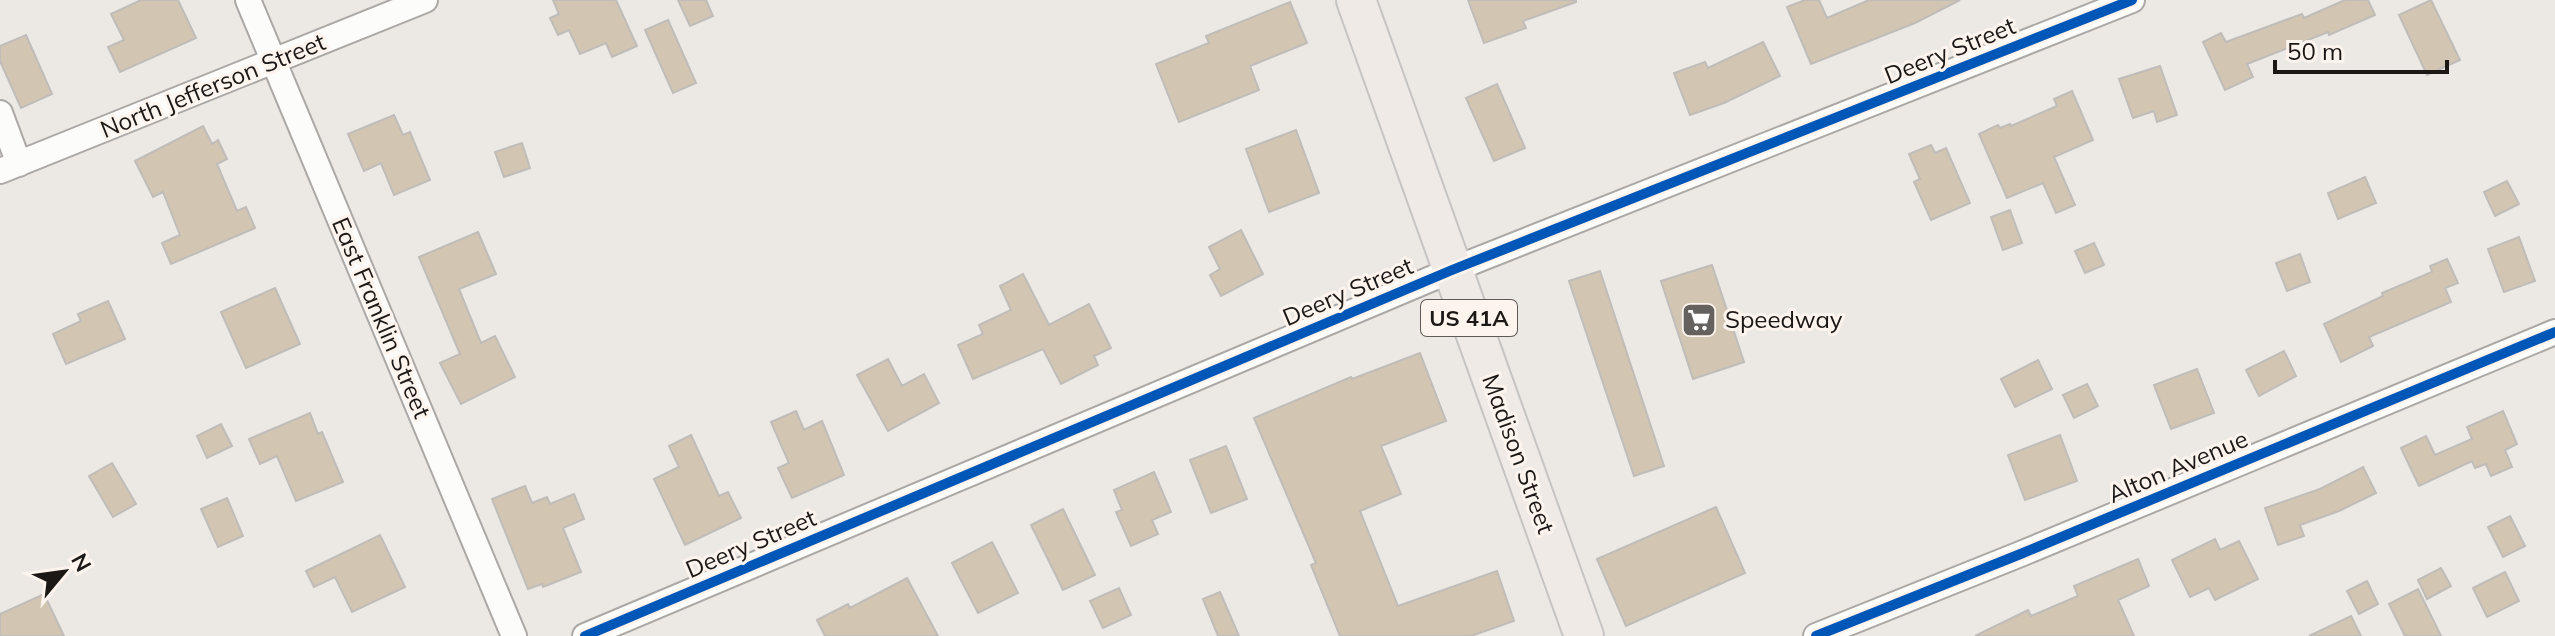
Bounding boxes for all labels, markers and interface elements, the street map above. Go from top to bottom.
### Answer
street label: Deery Street [1880,10,2020,90]
scale bar [2275,24,2447,74]
street label: North Jefferson Street [96,26,330,144]
text: 50 m [2287,36,2343,66]
street label: East Franklin Street [326,213,438,423]
street label: Deery Street [1278,250,1417,332]
road number: US 41A [1421,300,1517,336]
supermarket icon: Speedway [1680,301,1718,339]
place label: Speedway [1725,304,1843,334]
street label: Madison Street [1476,370,1562,537]
street label: Alton Avenue [2103,423,2252,509]
street label: Deery Street [681,502,820,584]
north arrow [24,532,104,612]
text: N [65,548,98,576]

